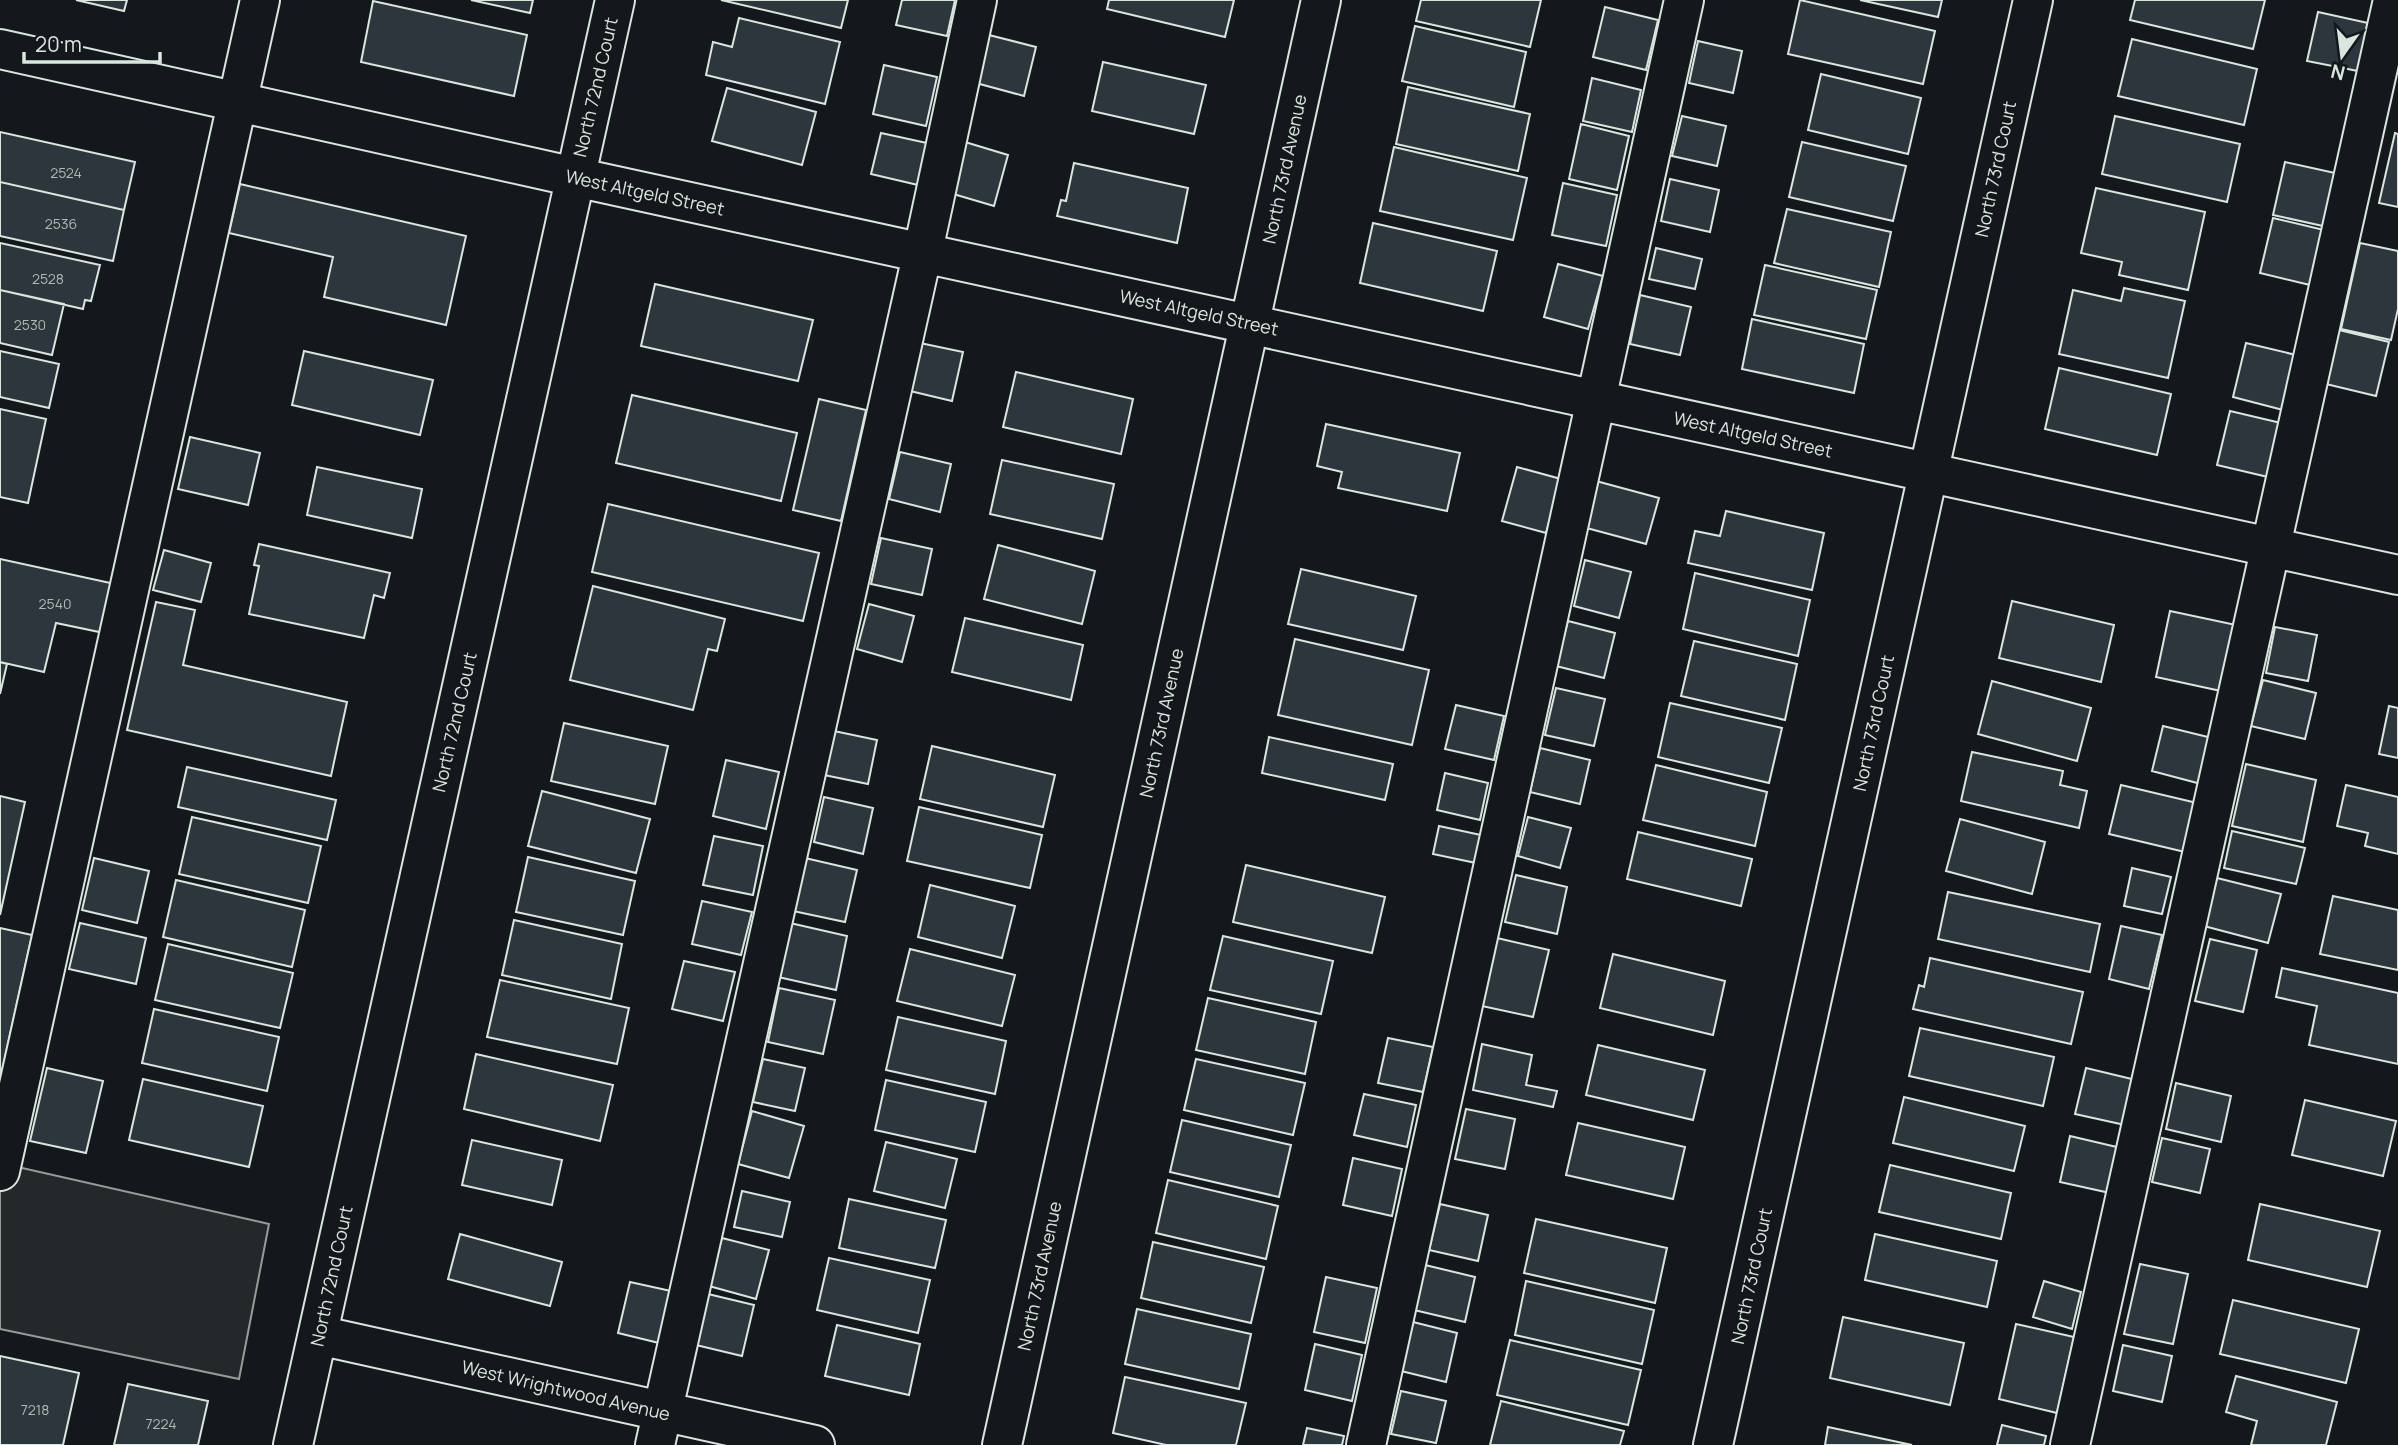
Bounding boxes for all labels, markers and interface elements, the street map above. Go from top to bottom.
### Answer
street label: North 72nd Court [567,15,623,159]
scale bar [24,21,161,65]
north arrow [2307,21,2377,91]
text: 20 m [35,30,82,58]
text: N [2328,58,2348,87]
street label: North 73rd Avenue [1256,92,1312,246]
street label: North 73rd Court [1969,99,2021,239]
house number: 2524 [50,163,82,182]
street label: West Altgeld Street [563,163,727,221]
house number: 2536 [45,214,77,233]
house number: 2528 [32,269,64,288]
street label: West Altgeld Street [1117,283,1281,341]
house number: 2530 [14,315,46,334]
street label: West Altgeld Street [1671,405,1835,463]
house number: 2540 [39,594,71,613]
street label: North 73rd Avenue [1133,646,1189,800]
street label: North 72nd Court [426,650,482,794]
street label: North 73rd Court [1847,653,1899,793]
street label: North 73rd Avenue [1011,1199,1067,1353]
street label: North 72nd Court [304,1204,358,1348]
street label: North 73rd Court [1725,1206,1777,1346]
street label: West Wrightwood Avenue [459,1354,673,1426]
house number: 7218 [21,1400,49,1419]
house number: 7224 [146,1414,176,1433]

